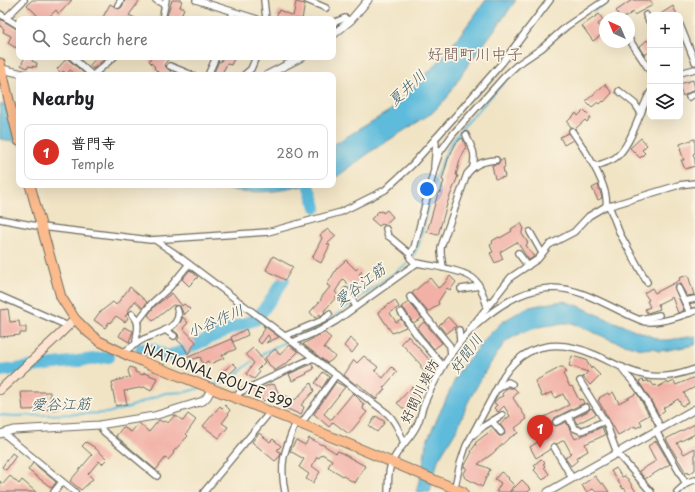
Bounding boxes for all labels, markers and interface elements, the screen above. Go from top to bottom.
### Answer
north arrow [599,12,635,48]
map controls [647,12,683,120]
button: + [647,12,683,48]
search box [16,16,336,60]
icon: search [30,27,52,49]
text: Search here [62,27,148,50]
district label: 好間町川中子 [427,41,523,65]
button: − [647,48,683,84]
water label: 夏井川 [382,63,430,111]
button: layers [647,84,683,120]
text: Nearby [32,85,94,111]
text: 普門寺 [71,131,116,154]
text: 1 [43,143,49,162]
text: 280 m [277,143,319,162]
text: Temple [71,154,114,173]
your location [417,179,437,199]
water label: 愛谷江筋 [328,256,391,311]
water label: 小谷作川 [183,298,247,342]
water label: 好間川 [442,328,488,378]
street label: NATIONAL ROUTE 399 [140,338,296,414]
street label: 好間川堤防 [394,355,444,427]
water label: 愛谷江筋 [31,391,93,415]
pin: 1 [527,415,553,448]

